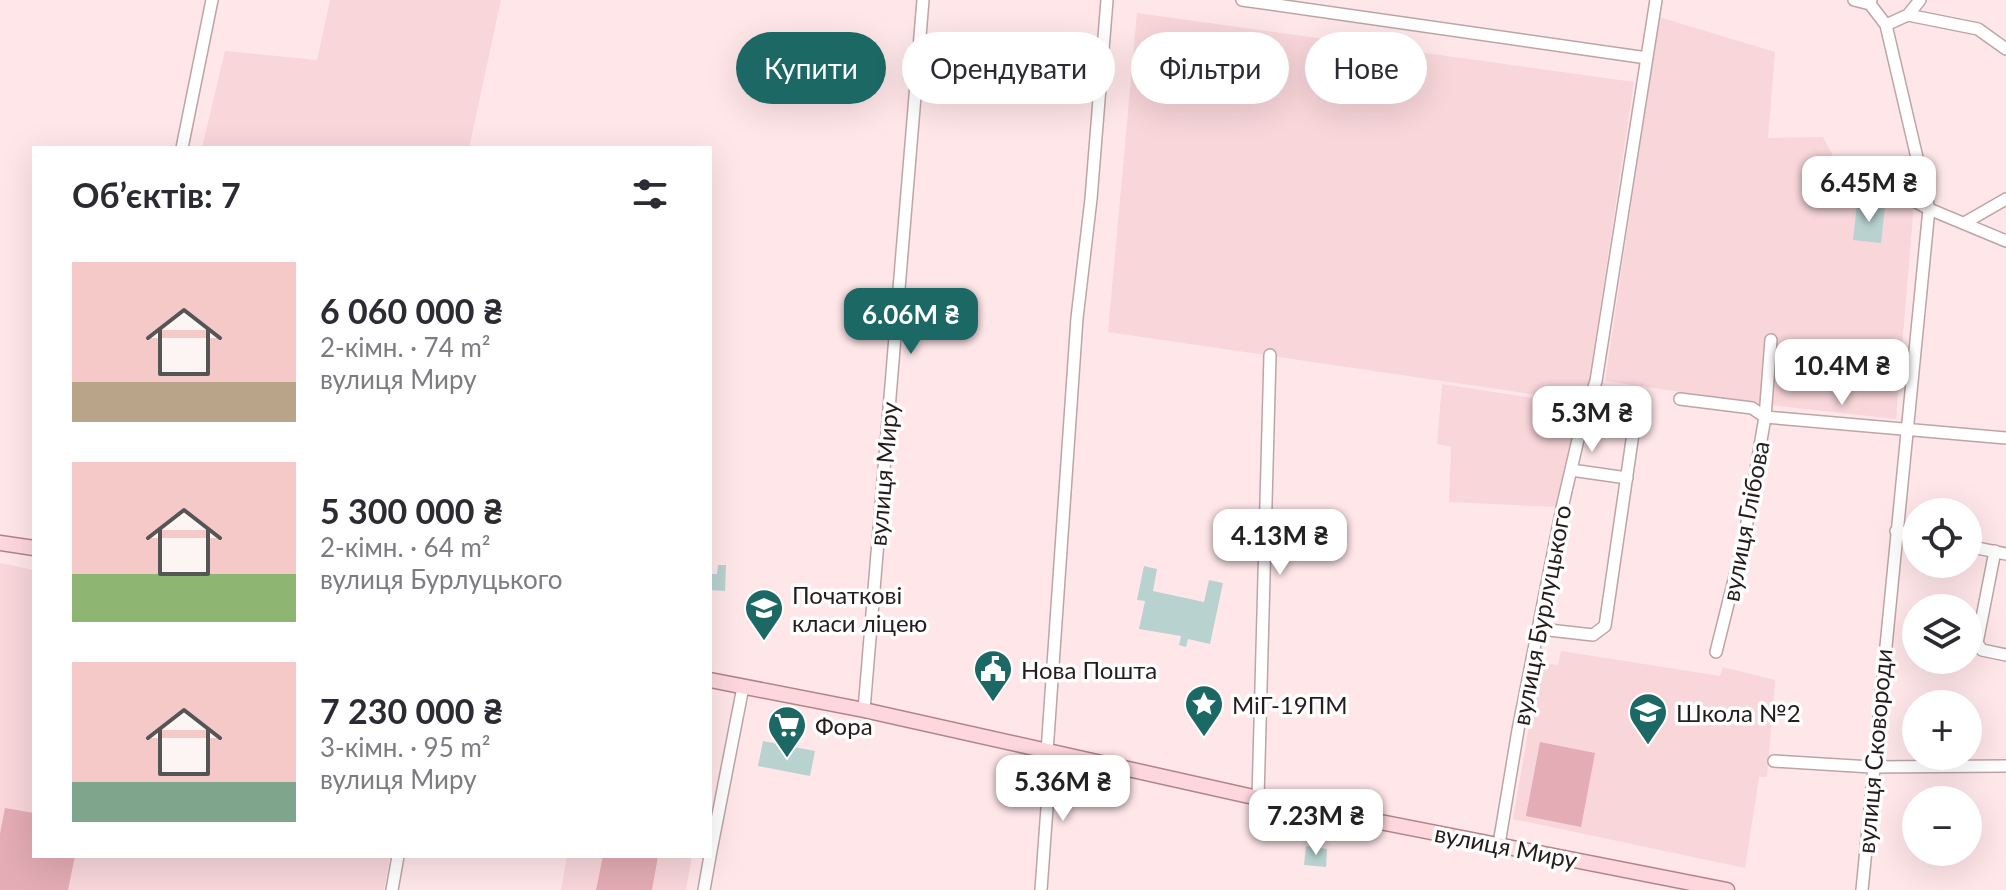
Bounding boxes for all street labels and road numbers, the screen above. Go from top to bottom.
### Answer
street label: вулиця Миру [862,400,904,547]
street label: вулиця Глібова [1715,438,1775,604]
street label: вулиця Бурлуцького [1505,502,1577,728]
street label: вулиця Сковороди [1851,647,1897,855]
street label: вулиця Миру [1432,818,1580,874]

